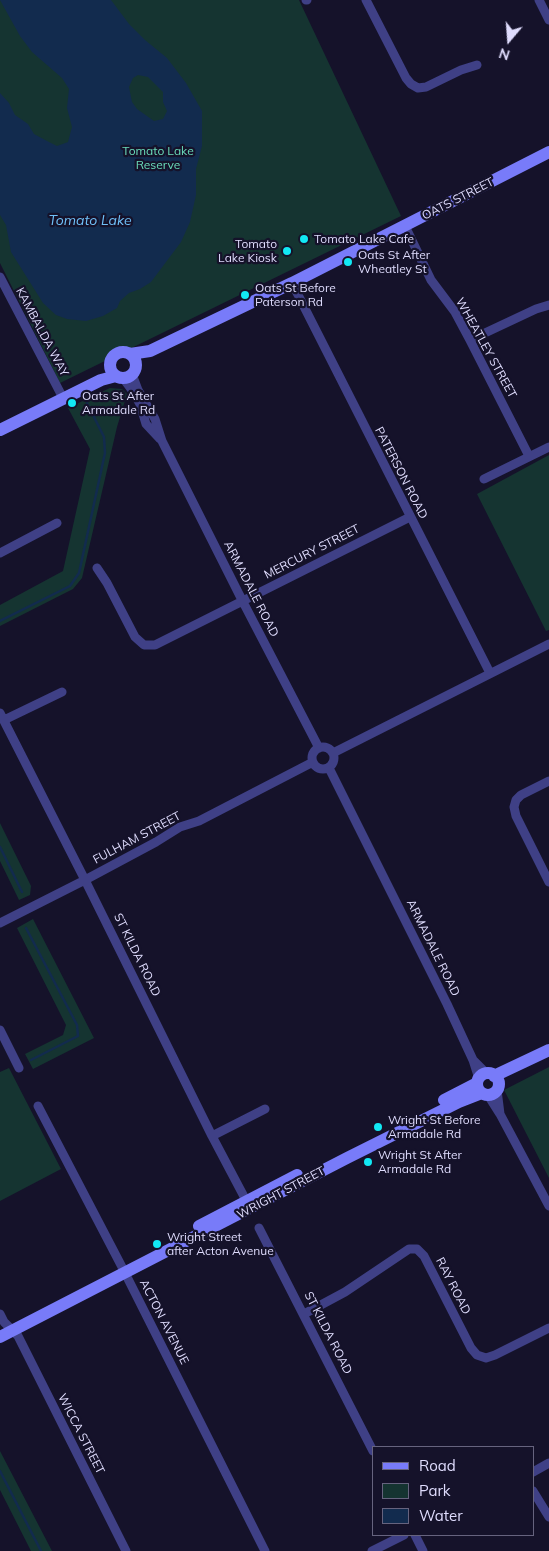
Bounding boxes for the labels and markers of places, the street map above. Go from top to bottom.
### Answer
place label: Tomato Lake Cafe [314,232,414,246]
marker: Tomato Lake Cafe [298,233,310,245]
place label: Tomato Lake Kiosk [218,237,277,265]
marker: Tomato Lake Kiosk [281,245,293,257]
place label: Oats St After Wheatley St [358,248,430,276]
marker: Oats St After Wheatley St [342,256,354,268]
place label: Oats St Before Paterson Rd [255,281,336,309]
marker: Oats St Before Paterson Rd [239,289,251,301]
place label: Oats St After Armadale Rd [82,389,155,417]
marker: Oats St After Armadale Rd [66,397,78,409]
place label: Wright St Before Armadale Rd [388,1113,480,1141]
marker: Wright St Before Armadale Rd [372,1121,384,1133]
place label: Wright St After Armadale Rd [378,1148,462,1176]
marker: Wright St After Armadale Rd [362,1156,374,1168]
place label: Wright Street after Acton Avenue [167,1230,274,1258]
marker: Wright Street after Acton Avenue [151,1238,163,1250]

